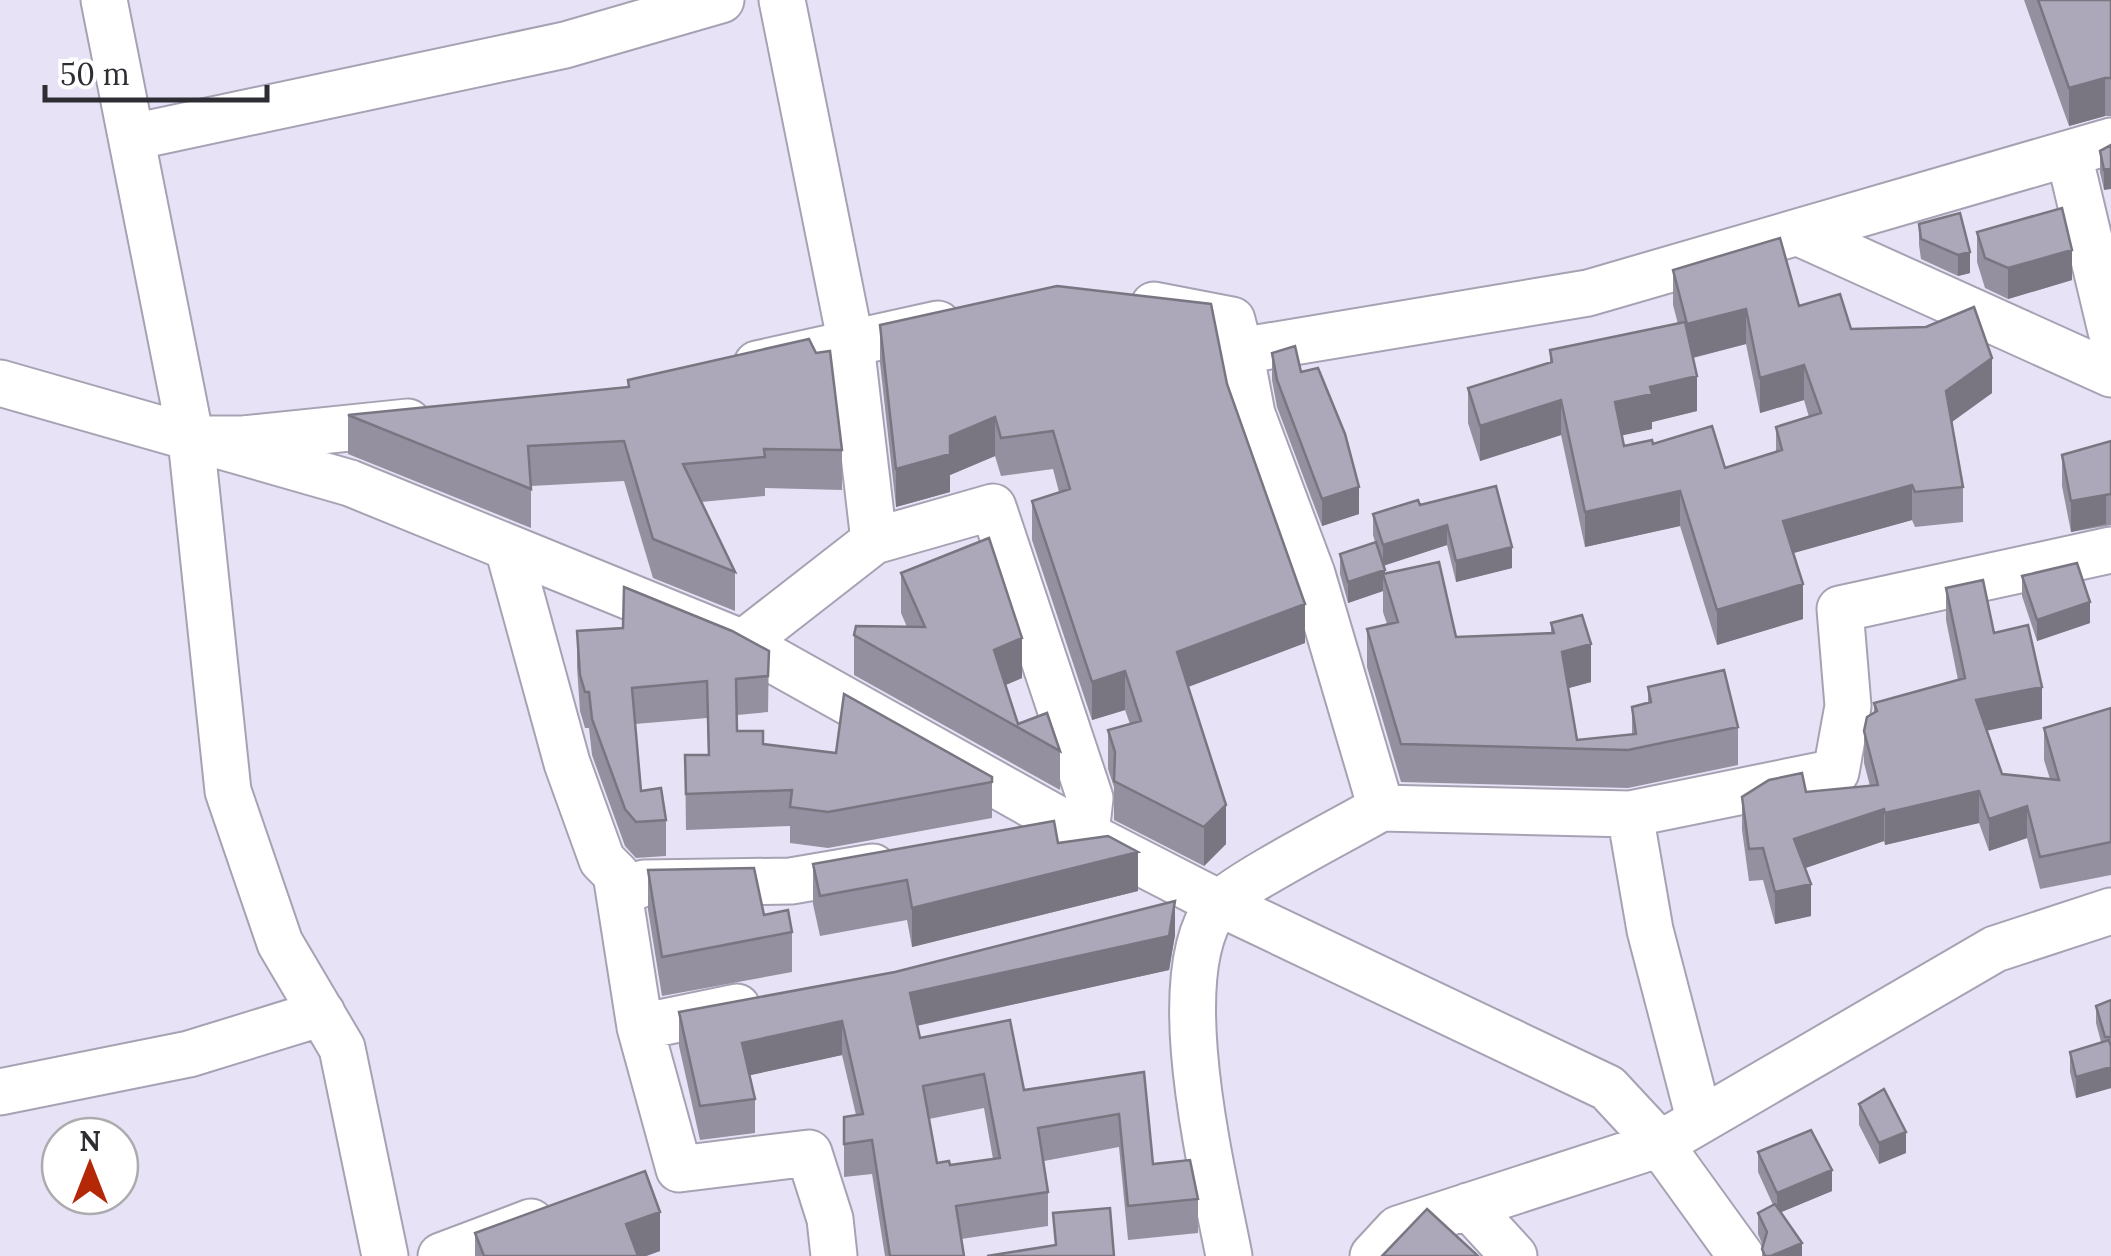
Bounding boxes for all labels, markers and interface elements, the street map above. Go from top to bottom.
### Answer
scale bar [45,40,268,102]
text: 50 m [60,55,130,93]
north arrow [40,1116,140,1216]
text: N [79,1123,101,1159]

